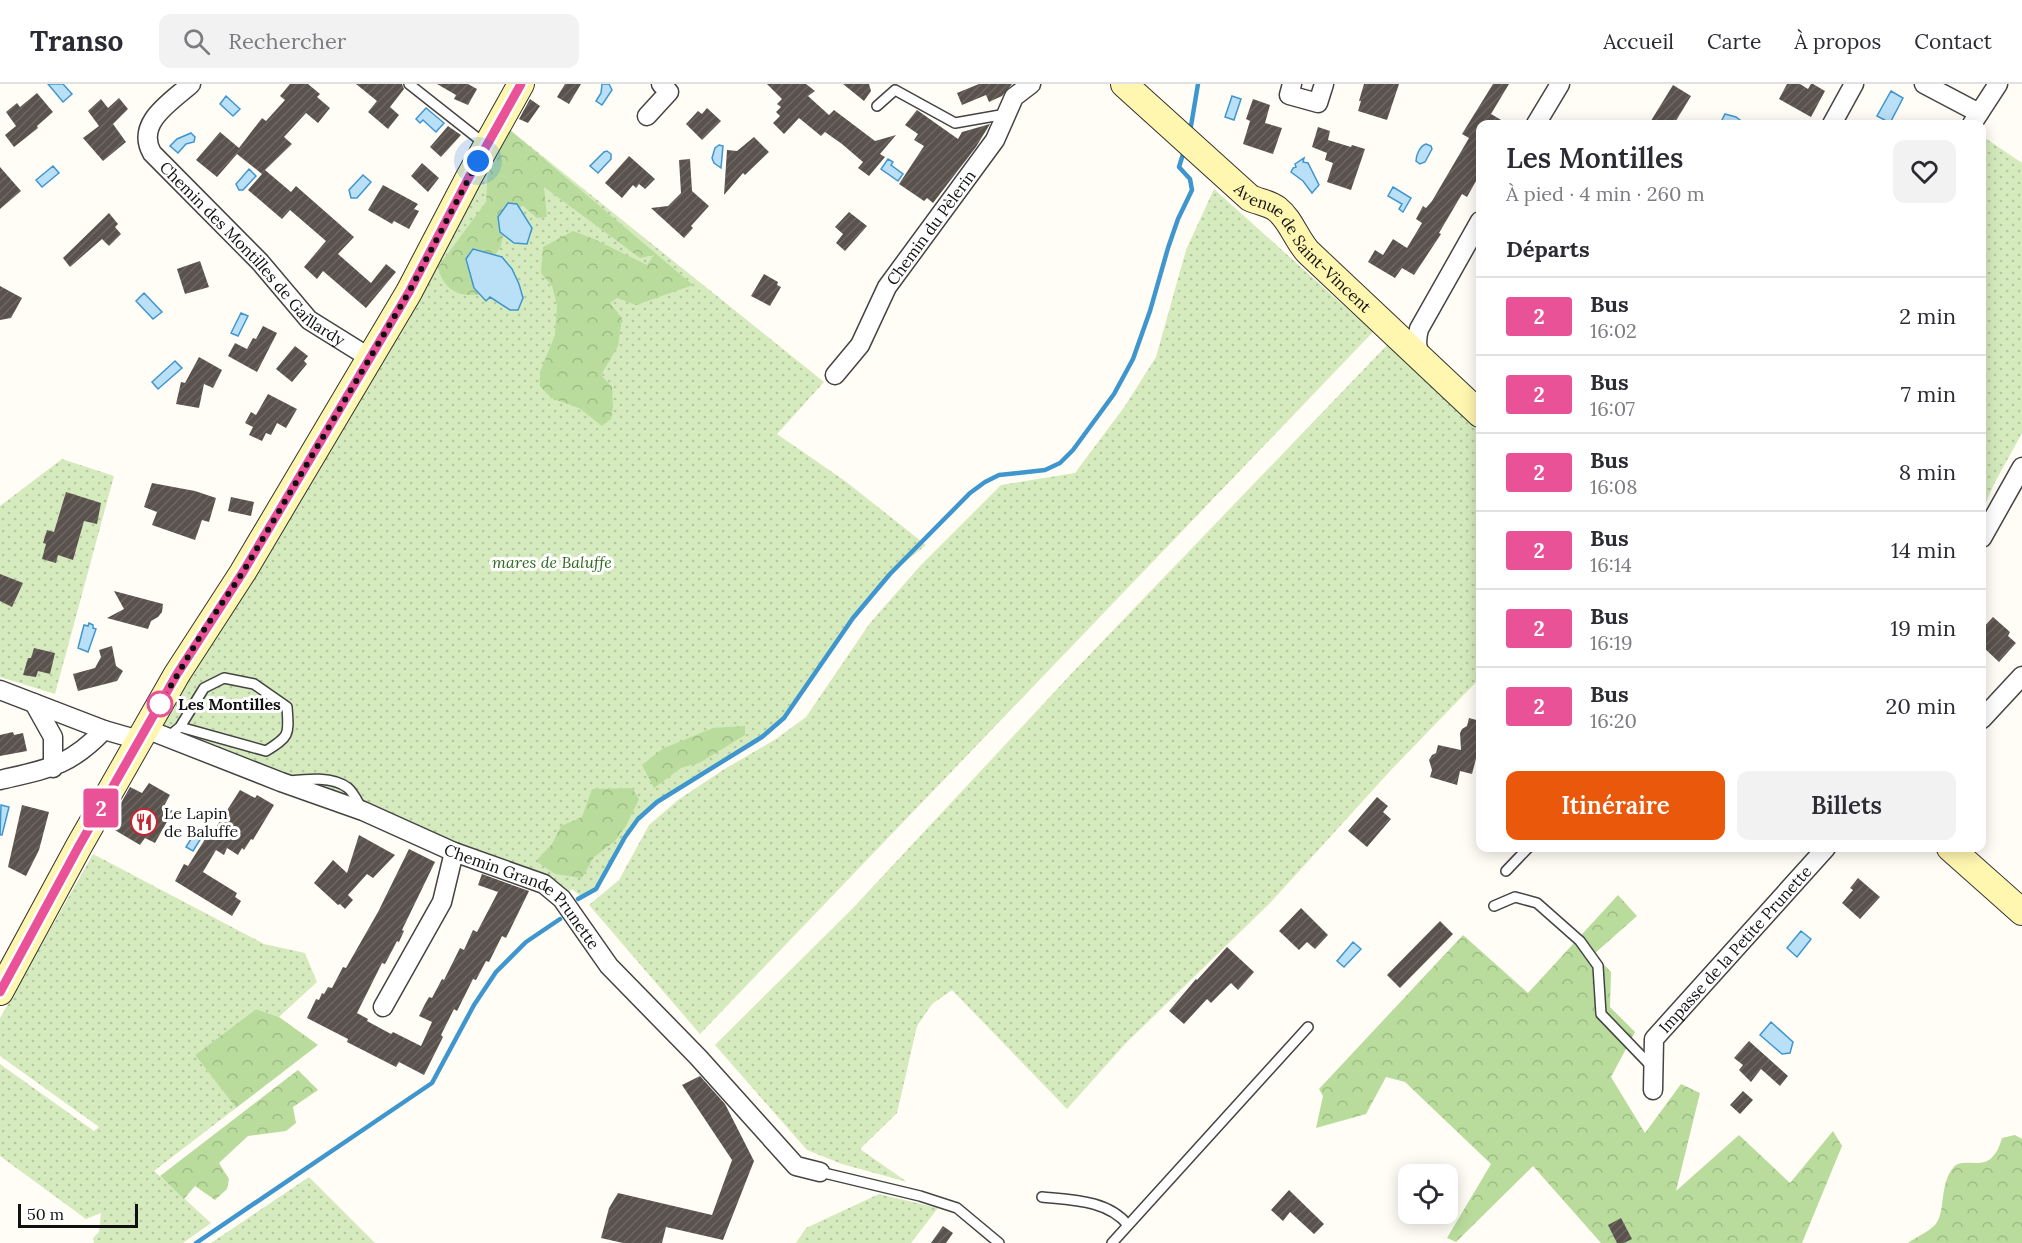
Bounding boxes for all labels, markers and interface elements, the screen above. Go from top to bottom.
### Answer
search box [159,14,579,68]
text: Transo [30,23,123,59]
icon: search [180,25,213,58]
text: Rechercher [228,27,346,55]
text: Accueil [1603,28,1674,55]
text: Carte [1707,28,1761,55]
text: À propos [1794,28,1881,55]
text: Contact [1914,28,1992,55]
text: Les Montilles [1506,140,1683,176]
button: heart [1893,140,1956,203]
your location [463,146,493,176]
street label: Chemin des Montilles de Gaillardy [156,157,349,350]
street label: Chemin du Pèlerin [882,166,980,289]
street label: Avenue de Saint-Vincent [1229,178,1376,317]
text: À pied · 4 min · 260 m [1506,181,1705,206]
text: Départs [1506,235,1590,263]
text: Bus [1590,290,1629,318]
text: 2 min [1899,302,1956,330]
text: 2 [1533,303,1545,330]
text: 16:02 [1590,318,1637,343]
text: Bus [1590,368,1629,396]
text: 7 min [1901,380,1956,408]
text: 2 [1533,381,1545,408]
text: 16:07 [1590,396,1635,421]
text: Bus [1590,446,1629,474]
text: 8 min [1899,458,1956,486]
text: 2 [1533,459,1545,486]
text: 16:08 [1590,474,1638,499]
text: Bus [1590,524,1629,552]
text: 14 min [1891,536,1956,564]
text: 2 [1533,537,1545,564]
park label: mares de Baluffe [492,552,612,572]
text: 16:14 [1590,552,1632,577]
text: Bus [1590,602,1629,630]
text: 19 min [1890,614,1956,642]
text: 2 [1533,615,1545,642]
text: 16:19 [1590,630,1633,655]
text: Bus [1590,680,1629,708]
marker: Les Montilles [147,691,173,717]
text: 20 min [1886,692,1956,720]
text: 2 [1533,693,1545,720]
place label: Les Montilles [178,694,281,714]
text: 16:20 [1590,708,1637,733]
button: Itinéraire [1506,771,1725,840]
button: Billets [1737,771,1956,840]
line badge: 2 [82,788,120,828]
text: 2 [95,795,107,822]
place label: Le Lapin de Baluffe [164,803,238,841]
restaurant icon: Le Lapin de Baluffe [129,807,159,837]
street label: Chemin Grande Prunette [441,839,604,953]
street label: Impasse de la Petite Prunette [1654,861,1816,1037]
map controls [1398,1164,1458,1224]
button: locate [1398,1164,1458,1224]
scale bar [18,1201,138,1228]
text: 50 m [27,1204,64,1224]

